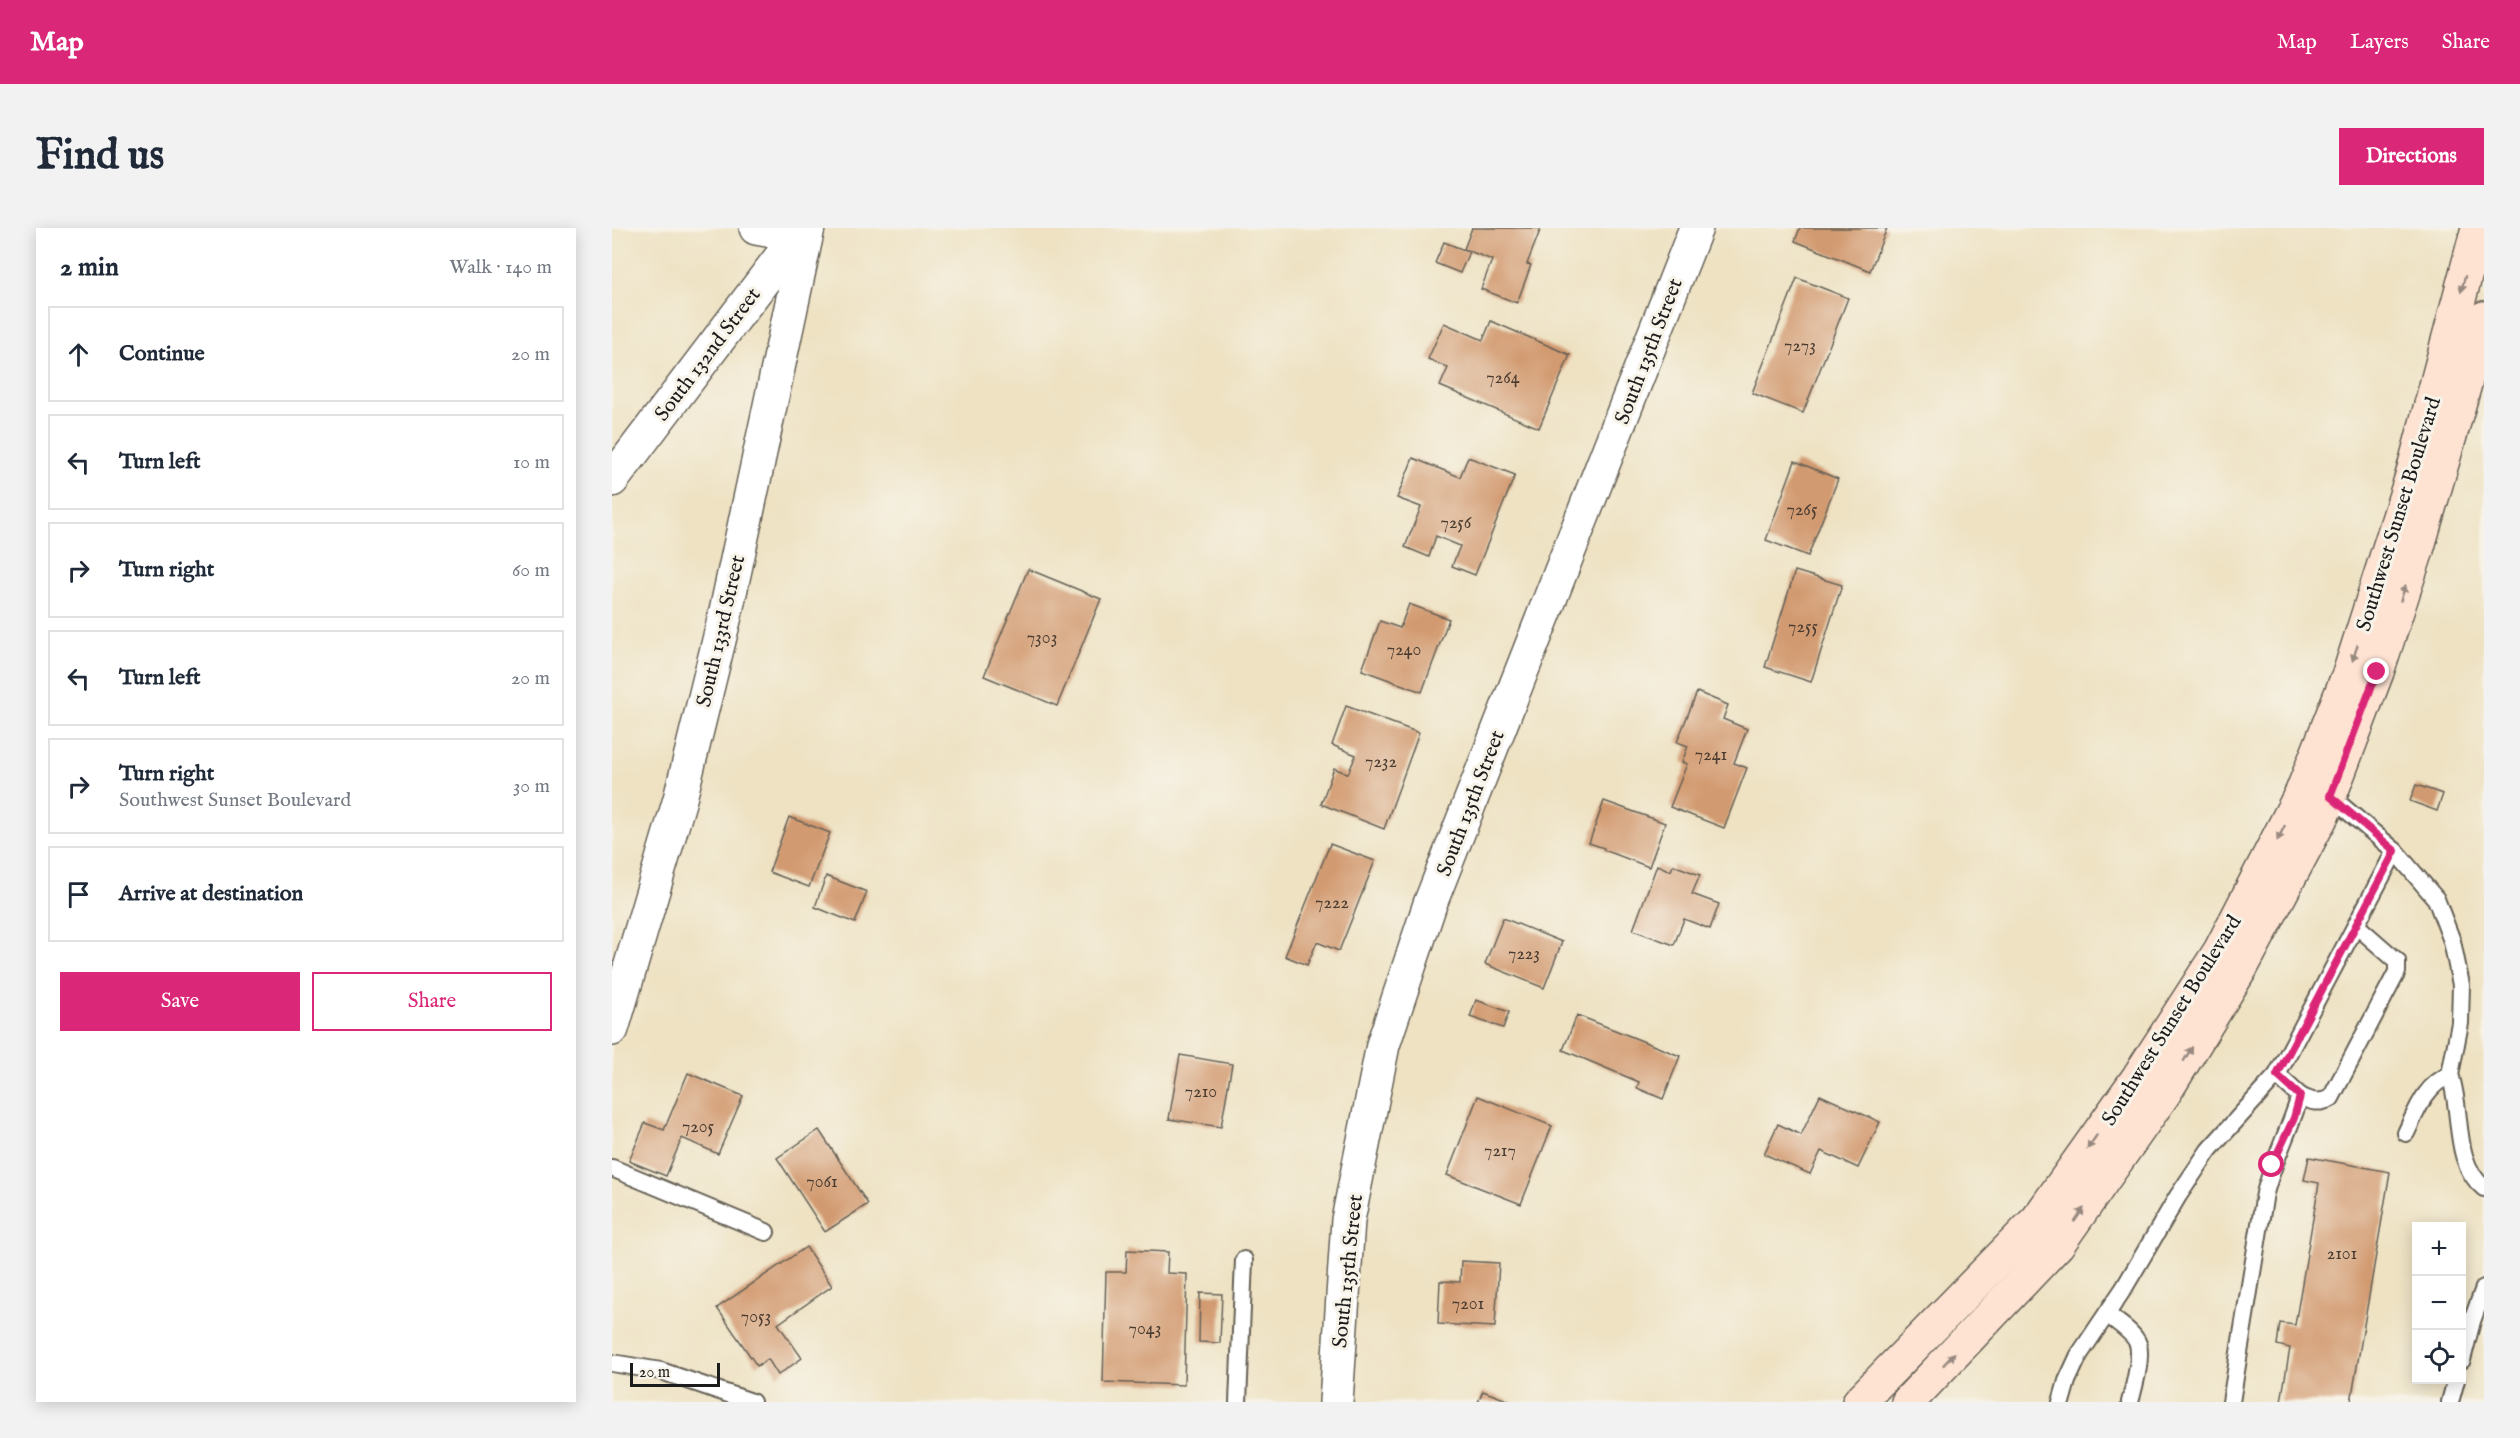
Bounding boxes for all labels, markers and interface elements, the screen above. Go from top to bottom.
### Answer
text: Map [30,25,84,60]
text: Map [2277,29,2317,56]
text: Layers [2350,29,2409,56]
text: Share [2442,29,2490,56]
button: Directions [2339,128,2484,185]
text: Find us [36,130,164,183]
text: 2 min [60,251,119,284]
text: Walk · 140 m [449,255,552,280]
street label: South 135th Street [1609,275,1690,428]
one-way arrow [2458,276,2467,294]
street label: South 132nd Street [649,283,767,427]
house number: 7273 [1784,335,1816,358]
icon: ahead [62,338,95,371]
text: Continue [119,340,205,368]
text: 20 m [511,342,550,367]
house number: 7264 [1486,367,1520,390]
street label: Southwest Sunset Boulevard [2351,393,2448,635]
icon: left [62,446,95,479]
text: Turn left [119,448,201,476]
text: 10 m [513,450,550,475]
house number: 7265 [1787,499,1818,522]
house number: 7256 [1441,512,1472,535]
street label: South 133rd Street [691,553,752,710]
icon: right [62,554,95,587]
text: Turn right [119,556,214,584]
text: 60 m [512,558,550,583]
one-way arrow [2399,584,2408,602]
house number: 7255 [1788,616,1818,639]
house number: 7303 [1027,627,1057,650]
house number: 7240 [1387,639,1421,662]
one-way arrow [2350,644,2360,662]
route end [2363,658,2389,684]
icon: left [62,662,95,695]
text: Turn left [119,664,201,692]
text: 20 m [511,666,550,691]
street label: South 135th Street [1431,727,1512,880]
house number: 7241 [1695,744,1727,767]
house number: 7232 [1365,751,1397,774]
text: Turn right [119,760,214,788]
icon: right [62,770,95,803]
text: 30 m [513,774,550,799]
text: Southwest Sunset Boulevard [119,788,351,813]
one-way arrow [2276,825,2286,842]
icon: arrive [62,878,95,911]
text: Arrive at destination [119,880,303,908]
house number: 7222 [1315,892,1349,915]
street label: Southwest Sunset Boulevard [2096,910,2249,1131]
house number: 7223 [1508,943,1540,966]
button: Save [60,972,300,1031]
button: Share [312,972,552,1031]
one-way arrow [2183,1045,2194,1062]
house number: 7210 [1185,1081,1217,1104]
house number: 7205 [682,1116,715,1139]
one-way arrow [2086,1134,2098,1150]
house number: 7217 [1484,1140,1516,1163]
route start [2258,1151,2284,1177]
house number: 7061 [806,1171,838,1194]
street label: South 135th Street [1327,1193,1370,1349]
one-way arrow [2073,1207,2085,1223]
map controls [2412,1222,2466,1384]
button: + [2412,1222,2466,1276]
house number: 2101 [2327,1243,2357,1266]
button: − [2412,1276,2466,1330]
house number: 7201 [1452,1293,1484,1316]
house number: 7053 [741,1306,771,1329]
house number: 7043 [1129,1318,1161,1341]
button: locate [2412,1330,2466,1384]
one-way arrow [1941,1353,1955,1367]
scale bar [630,1360,720,1388]
text: 20 m [639,1363,670,1383]

